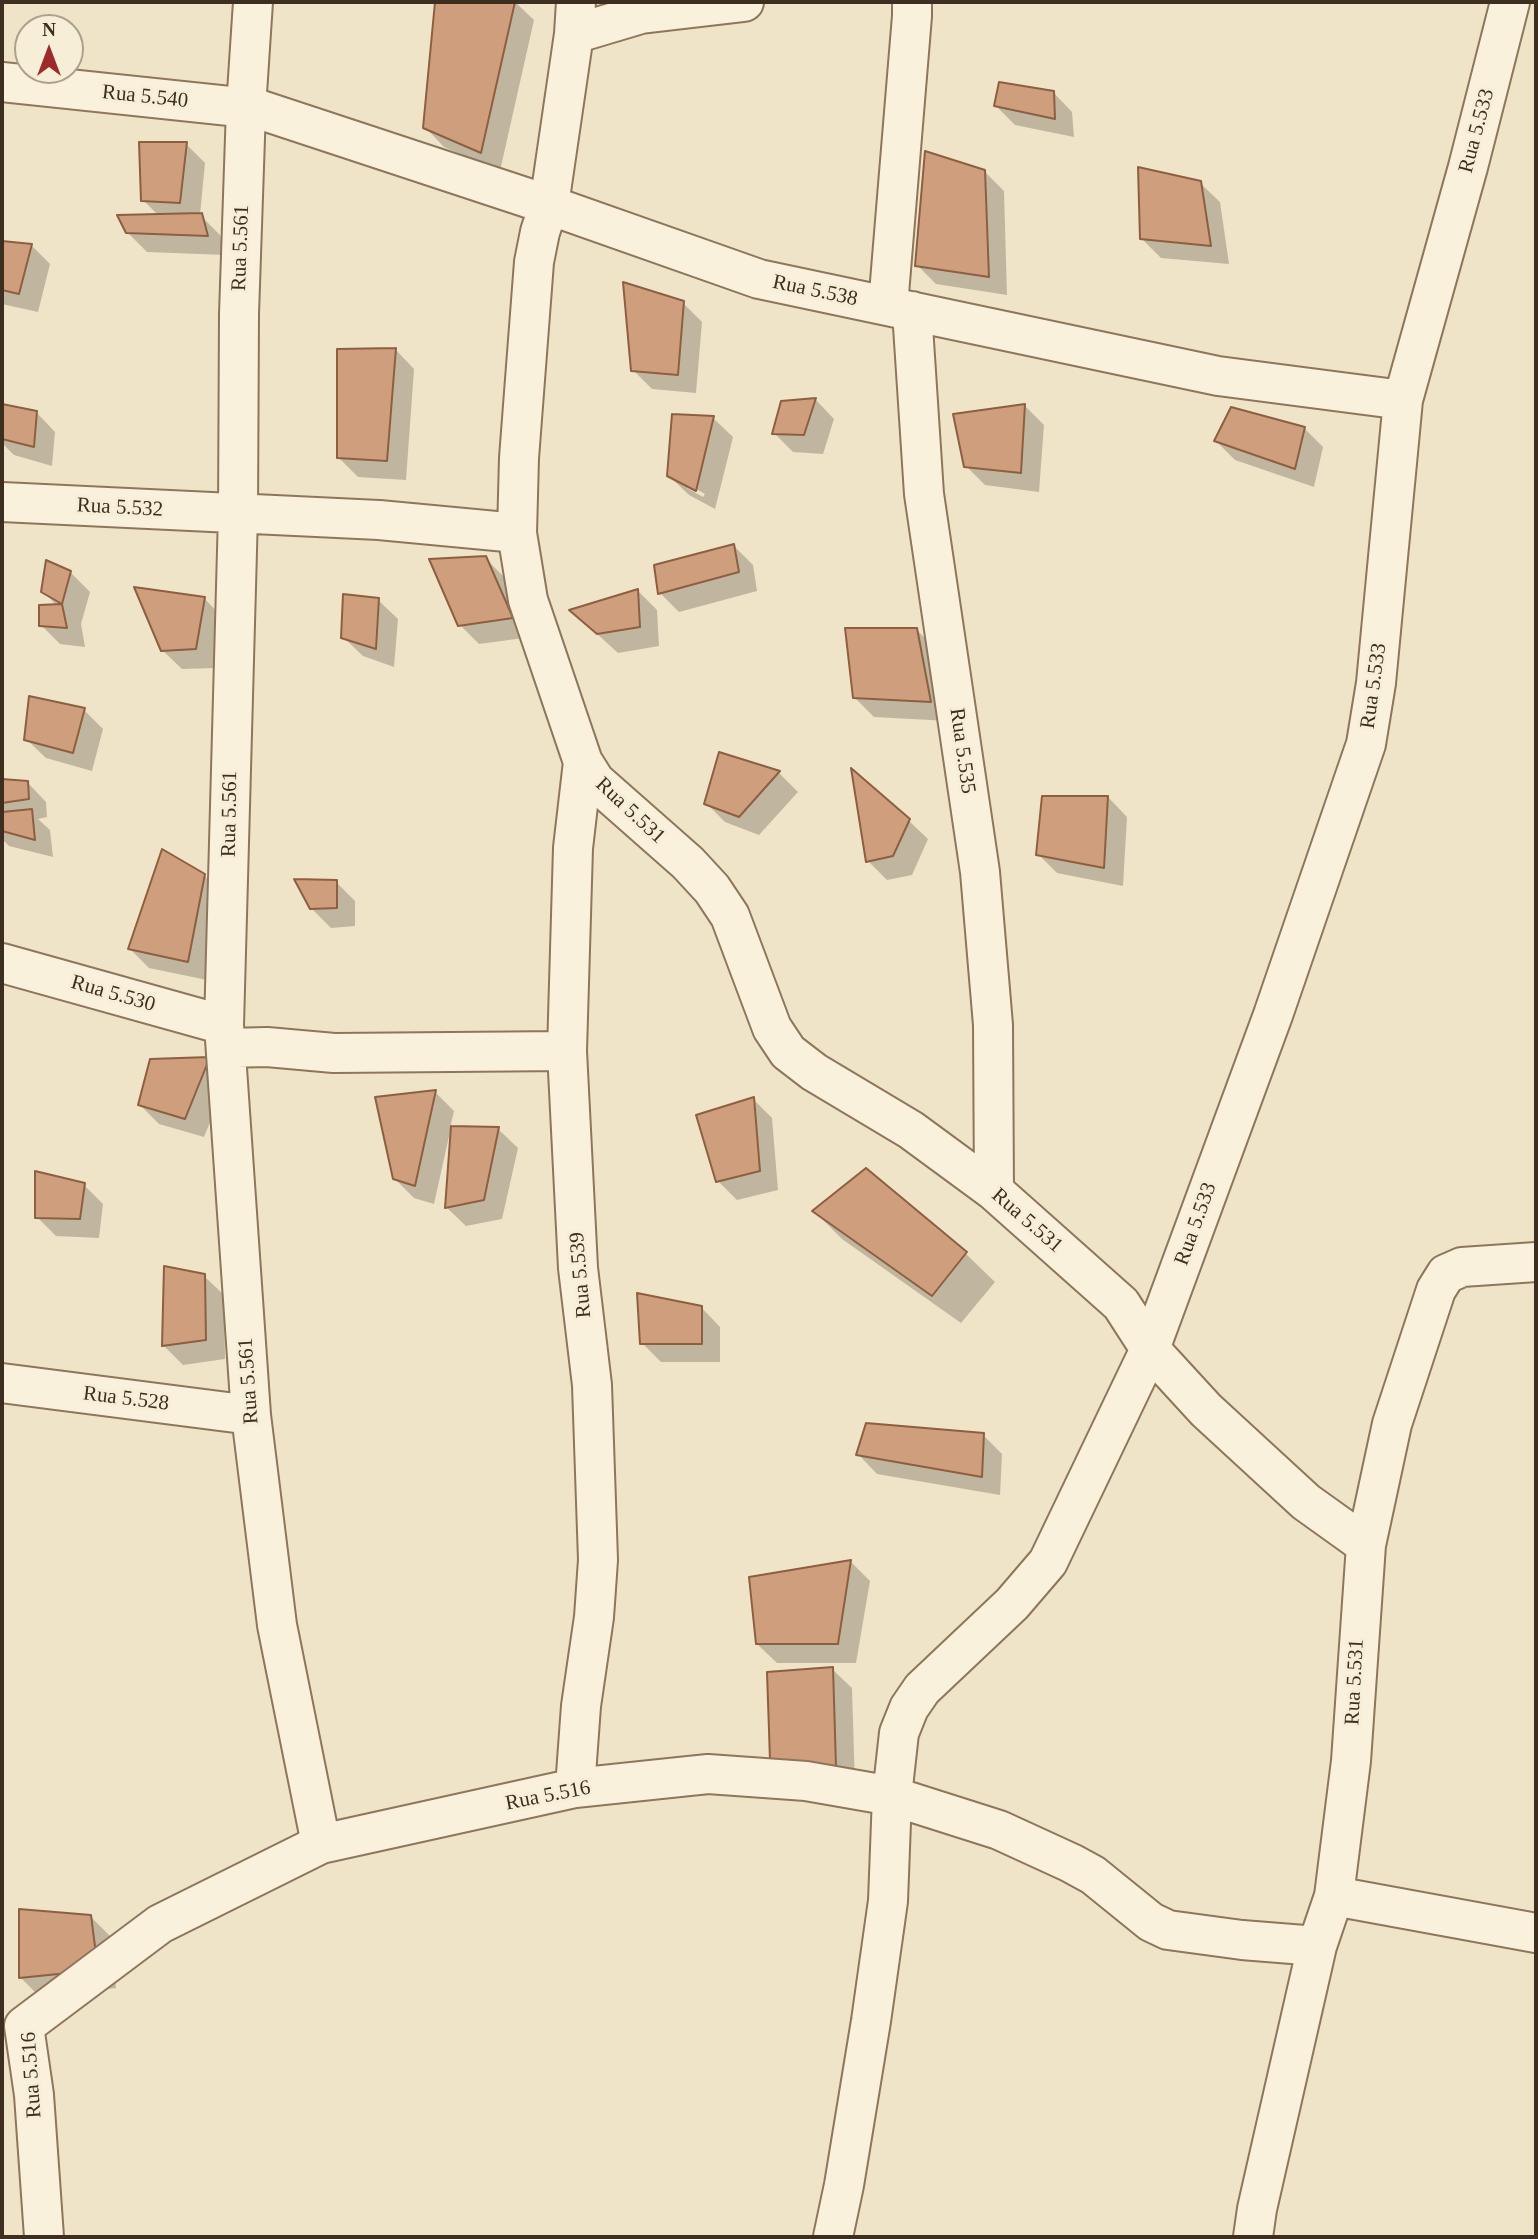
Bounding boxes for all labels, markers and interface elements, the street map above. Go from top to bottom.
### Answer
north arrow [14,14,84,84]
text: N [42,19,56,40]
street label: Rua 5.540 [101,80,189,114]
street label: Rua 5.533 [1454,86,1500,176]
street label: Rua 5.561 [227,204,255,292]
street label: Rua 5.538 [770,270,860,312]
street label: Rua 5.532 [76,493,164,523]
street label: Rua 5.533 [1356,642,1392,730]
street label: Rua 5.535 [944,707,980,795]
street label: Rua 5.561 [217,771,243,857]
street label: Rua 5.531 [590,772,670,850]
street label: Rua 5.530 [68,970,158,1018]
street label: Rua 5.533 [1169,1179,1223,1269]
street label: Rua 5.531 [986,1183,1068,1259]
street label: Rua 5.539 [565,1231,597,1319]
street label: Rua 5.561 [233,1337,265,1425]
street label: Rua 5.528 [82,1381,170,1417]
street label: Rua 5.531 [1340,1638,1370,1726]
street label: Rua 5.516 [503,1775,593,1817]
street label: Rua 5.516 [16,2031,48,2119]

